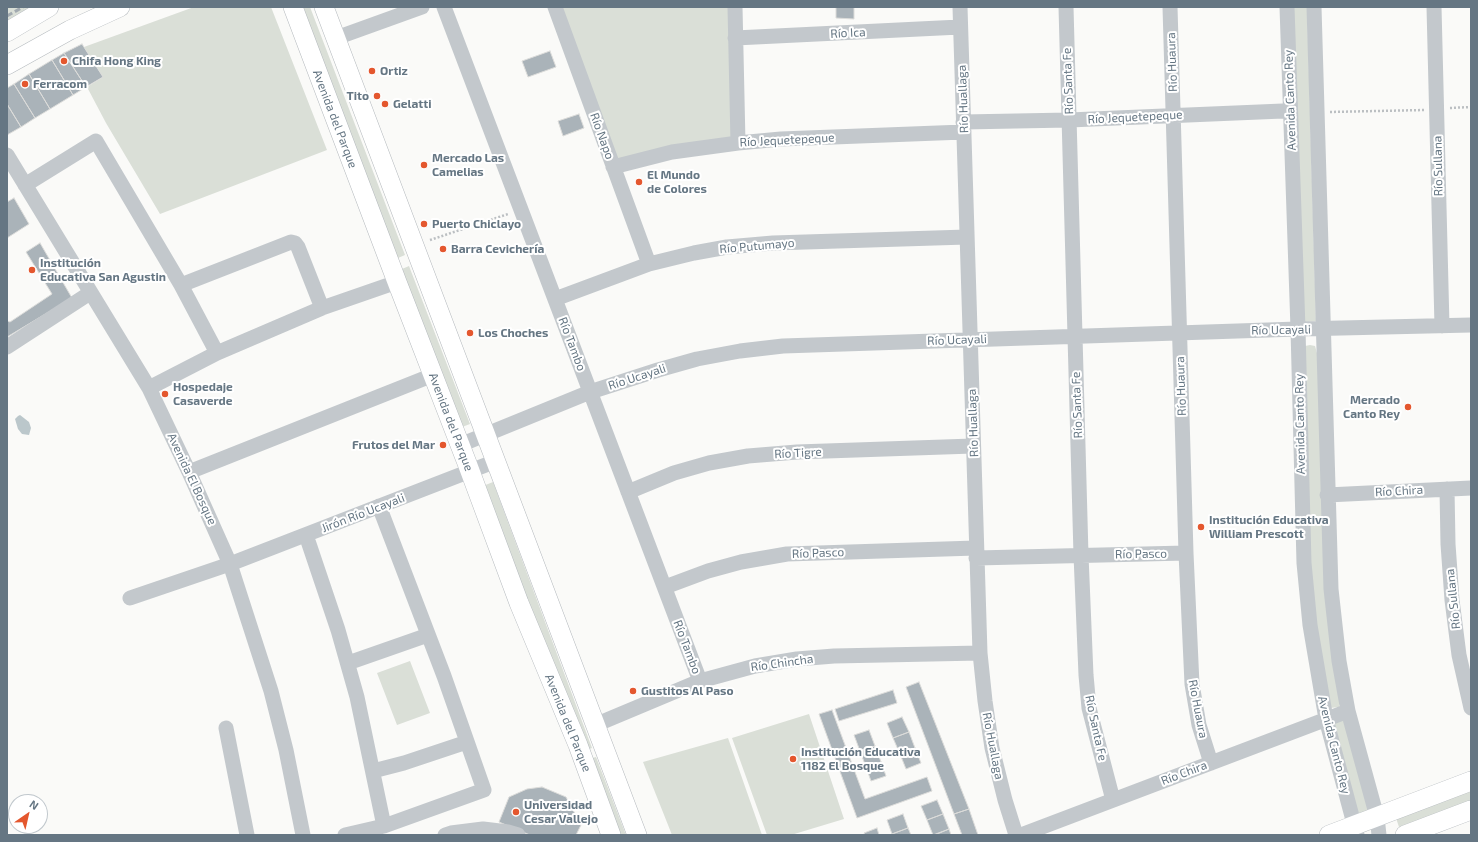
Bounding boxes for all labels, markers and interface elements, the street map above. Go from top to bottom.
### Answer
street label: Río Ica [830,25,866,41]
street label: Río Huaura [1164,32,1180,92]
street label: Río Santa Fe [1060,47,1076,115]
street label: Avenida Canto Rey [1281,49,1299,151]
place label: Chifa Hong King [72,54,161,68]
marker: Chifa Hong King [59,56,69,66]
place label: Ortiz [380,64,408,78]
street label: Río Huallaga [955,65,971,133]
marker: Ortiz [367,66,377,76]
street label: Avenida del Parque [310,68,360,170]
place label: Ferracom [33,77,87,91]
marker: Ferracom [20,79,30,89]
place label: Tito [346,89,369,103]
marker: Tito [372,91,382,101]
place label: Gelatti [393,97,431,111]
marker: Gelatti [380,99,390,109]
street label: Río Jequetepeque [1087,107,1183,127]
street label: Río Napo [587,111,617,161]
street label: Río Jequetepeque [739,130,835,150]
street label: Río Sullana [1430,136,1446,196]
place label: Mercado Las Camelias [432,151,504,179]
marker: Mercado Las Camelias [419,160,429,170]
place label: El Mundo de Colores [647,168,707,196]
marker: El Mundo de Colores [634,177,644,187]
place label: Puerto Chiclayo [432,217,521,231]
marker: Puerto Chiclayo [419,219,429,229]
street label: Río Putumayo [719,236,795,256]
place label: Barra Cevichería [451,242,544,256]
marker: Barra Cevichería [438,244,448,254]
place label: Institución Educativa San Agustin [40,256,166,284]
marker: Institución Educativa San Agustin [27,265,37,275]
street label: Río Tambo [555,315,589,373]
street label: Río Ucayali [1251,322,1311,338]
place label: Los Choches [478,326,548,340]
marker: Los Choches [465,328,475,338]
street label: Río Ucayali [927,332,987,348]
street label: Río Huaura [1173,356,1189,416]
street label: Río Ucayali [606,361,668,393]
street label: Avenida del Parque [426,371,476,473]
street label: Río Santa Fe [1069,371,1085,439]
street label: Avenida Canto Rey [1292,374,1308,474]
place label: Hospedaje Casaverde [173,380,233,408]
marker: Hospedaje Casaverde [160,389,170,399]
street label: Río Huallaga [965,389,981,457]
place label: Mercado Canto Rey [1343,393,1400,421]
marker: Mercado Canto Rey [1403,402,1413,412]
street label: Avenida El Bosque [164,431,220,527]
place label: Frutos del Mar [352,438,435,452]
marker: Frutos del Mar [438,440,448,450]
street label: Río Tigre [774,445,822,461]
street label: Río Chira [1375,483,1423,499]
street label: Jirón Río Ucayali [319,491,407,535]
place label: Institución Educativa William Prescott [1209,513,1329,541]
marker: Institución Educativa William Prescott [1196,522,1206,532]
street label: Río Pasco [792,545,844,561]
street label: Río Pasco [1115,546,1167,562]
street label: Río Sullana [1443,568,1463,630]
street label: Río Tambo [670,618,704,676]
street label: Río Chincha [750,651,814,675]
street label: Avenida del Parque [542,672,594,774]
street label: Río Huaura [1185,678,1211,740]
place label: Gustitos Al Paso [641,684,733,698]
marker: Gustitos Al Paso [628,686,638,696]
street label: Río Santa Fe [1082,694,1110,762]
street label: Avenida Canto Rey [1315,694,1353,796]
street label: Río Huallaga [979,711,1007,781]
place label: Institución Educativa 1182 El Bosque [801,745,921,773]
marker: Institución Educativa 1182 El Bosque [788,754,798,764]
street label: Río Chira [1159,758,1209,788]
north arrow [8,794,48,834]
text: N [27,797,41,812]
place label: Universidad Cesar Vallejo [524,798,598,826]
marker: Universidad Cesar Vallejo [511,807,521,817]

